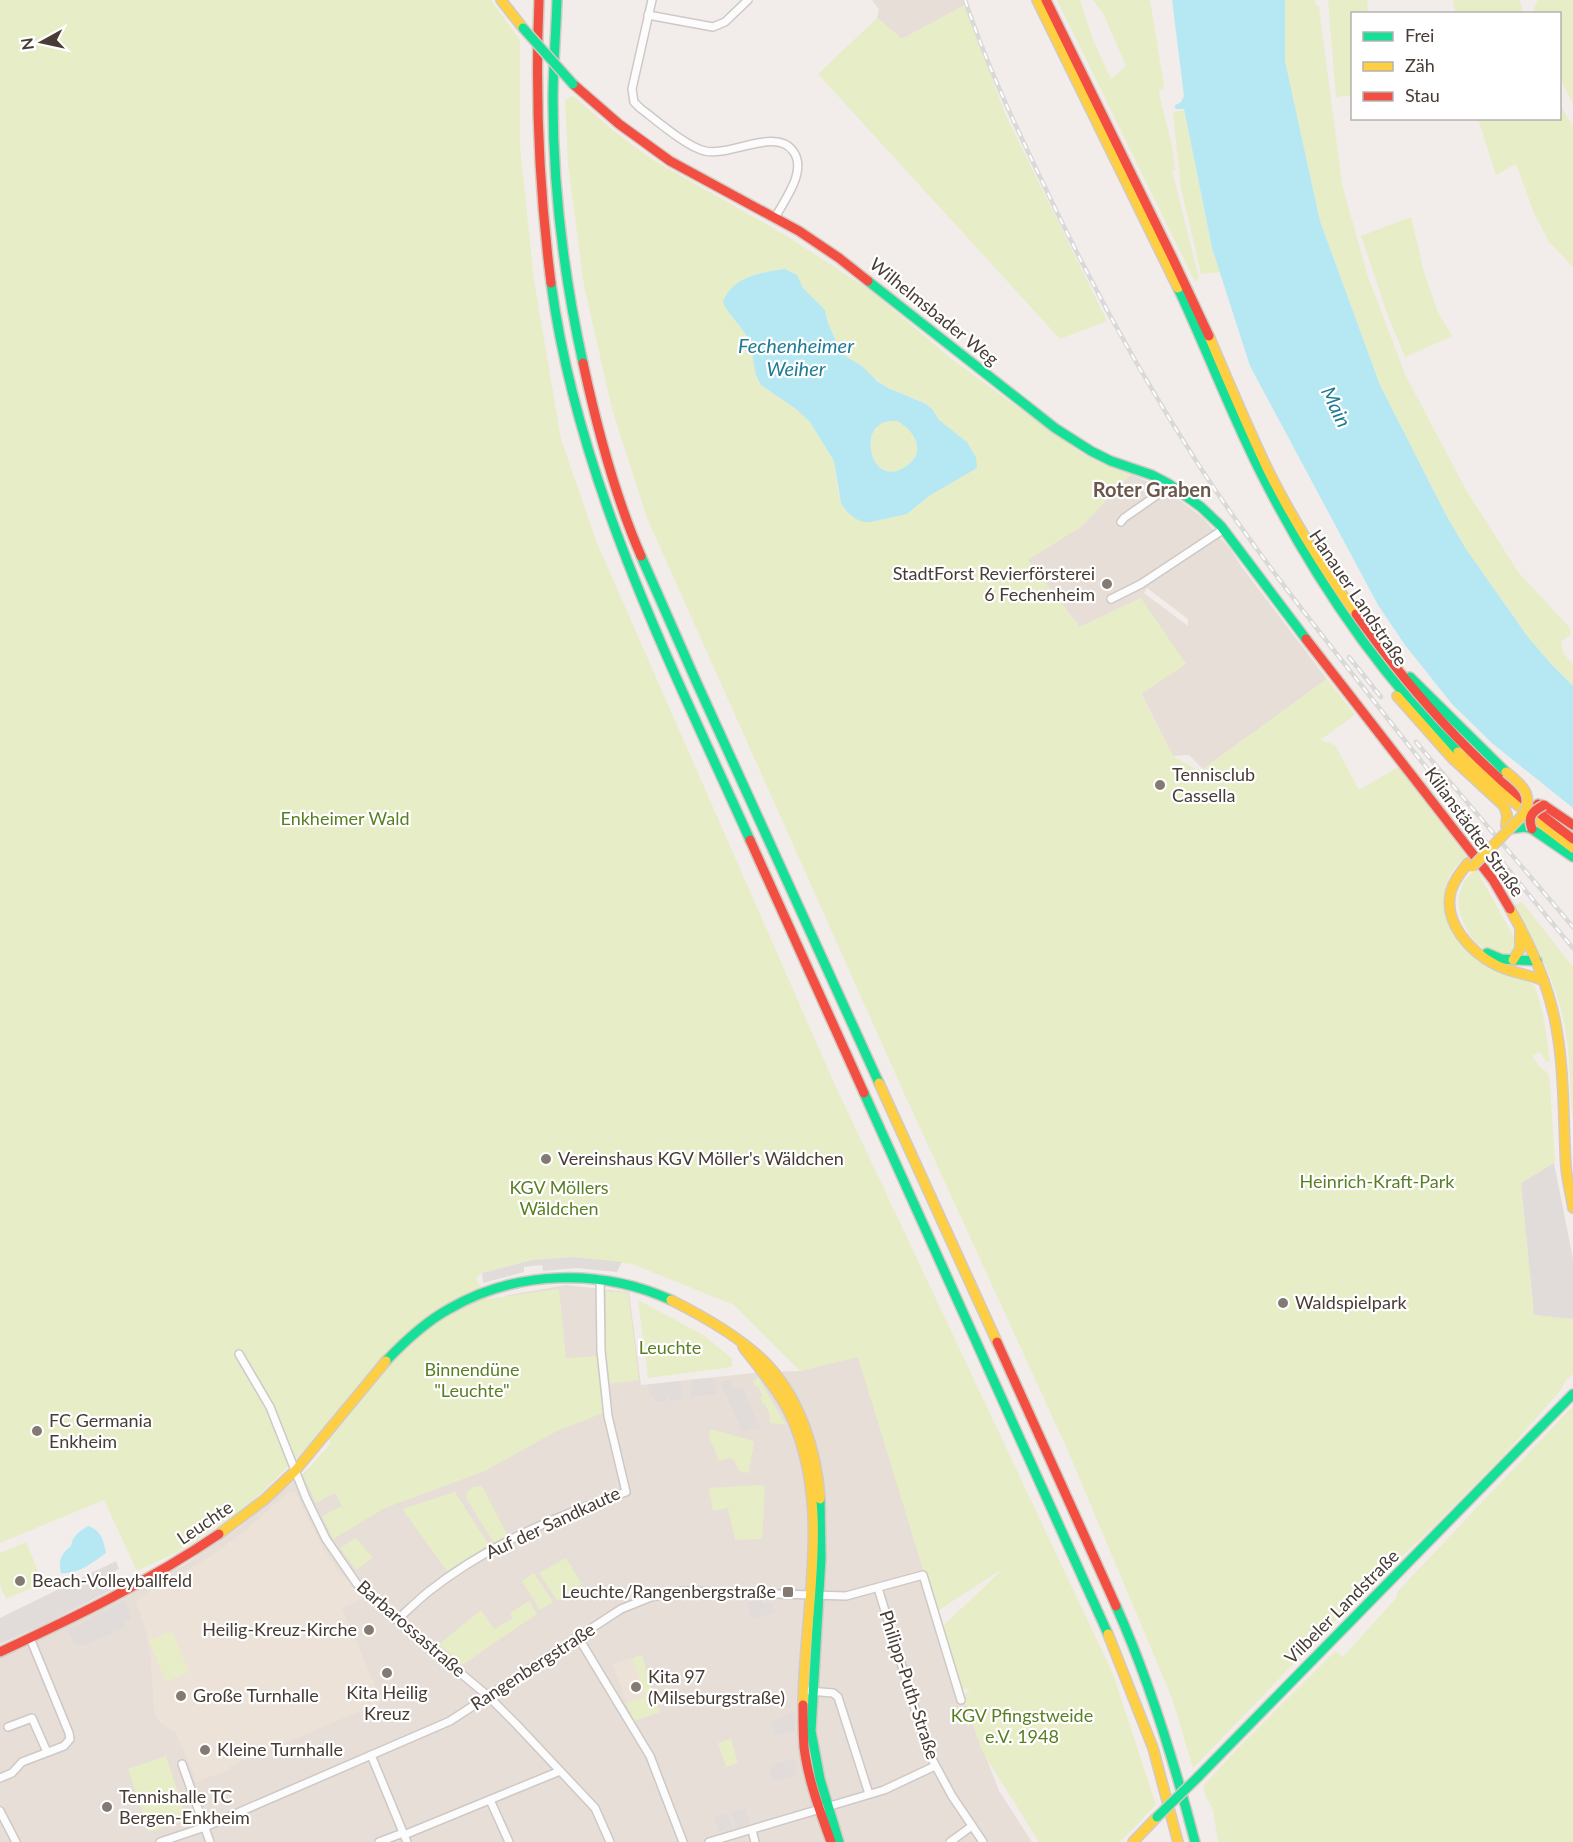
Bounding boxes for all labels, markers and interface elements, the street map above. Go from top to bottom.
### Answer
north arrow [12,12,72,72]
legend [1351,12,1561,120]
text: Frei [1405,24,1434,46]
text: N [16,37,37,52]
text: Zäh [1405,54,1435,76]
text: Stau [1405,84,1440,106]
street label: Wilhelmsbader Weg [866,253,1003,370]
water label: Fechenheimer Weiher [738,333,855,380]
water label: Main [1317,382,1357,431]
district label: Roter Graben [1093,477,1211,501]
street label: Hanauer Landstraße [1305,525,1413,670]
place label: StadtForst Revierförsterei 6 Fechenheim [893,562,1095,605]
marker: StadtForst Revierförsterei 6 Fechenheim [1100,577,1114,591]
street label: Kilianstädter Straße [1420,762,1529,901]
place label: Tennisclub Cassella [1172,763,1255,806]
marker: Tennisclub Cassella [1153,778,1167,792]
park label: Enkheimer Wald [281,807,409,829]
place label: Vereinshaus KGV Möller's Wäldchen [558,1147,844,1169]
marker: Vereinshaus KGV Möller's Wäldchen [539,1152,553,1166]
park label: Heinrich-Kraft-Park [1300,1170,1455,1192]
park label: KGV Möllers Wäldchen [509,1176,609,1219]
place label: Waldspielpark [1295,1291,1407,1313]
marker: Waldspielpark [1276,1296,1290,1310]
park label: Leuchte [639,1336,701,1358]
park label: Binnendüne "Leuchte" [424,1358,520,1401]
place label: FC Germania Enkheim [49,1409,152,1452]
marker: FC Germania Enkheim [30,1424,44,1438]
street label: Auf der Sandkaute [482,1481,623,1563]
street label: Leuchte [172,1496,237,1549]
street label: Vilbeler Landstraße [1280,1545,1403,1668]
place label: Beach-Volleyballfeld [32,1569,192,1591]
marker: Beach-Volleyballfeld [13,1574,27,1588]
street label: Barbarossastraße [353,1575,470,1681]
place label: Leuchte/Rangenbergstraße [562,1580,776,1602]
marker: Leuchte/Rangenbergstraße [781,1585,795,1599]
street label: Philipp-Puth-Straße [875,1607,944,1762]
place label: Heilig-Kreuz-Kirche [202,1618,357,1640]
street label: Rangenbergstraße [466,1618,599,1715]
marker: Heilig-Kreuz-Kirche [362,1623,376,1637]
place label: Kita 97 (Milseburgstraße) [648,1665,785,1708]
marker: Kita Heilig Kreuz [380,1666,394,1680]
marker: Kita 97 (Milseburgstraße) [629,1680,643,1694]
place label: Kita Heilig Kreuz [346,1681,428,1724]
place label: Große Turnhalle [193,1684,319,1706]
marker: Große Turnhalle [174,1689,188,1703]
park label: KGV Pfingstweide e.V. 1948 [951,1704,1093,1747]
place label: Kleine Turnhalle [217,1738,343,1760]
marker: Kleine Turnhalle [198,1743,212,1757]
place label: Tennishalle TC Bergen-Enkheim [119,1785,250,1828]
marker: Tennishalle TC Bergen-Enkheim [100,1800,114,1814]

